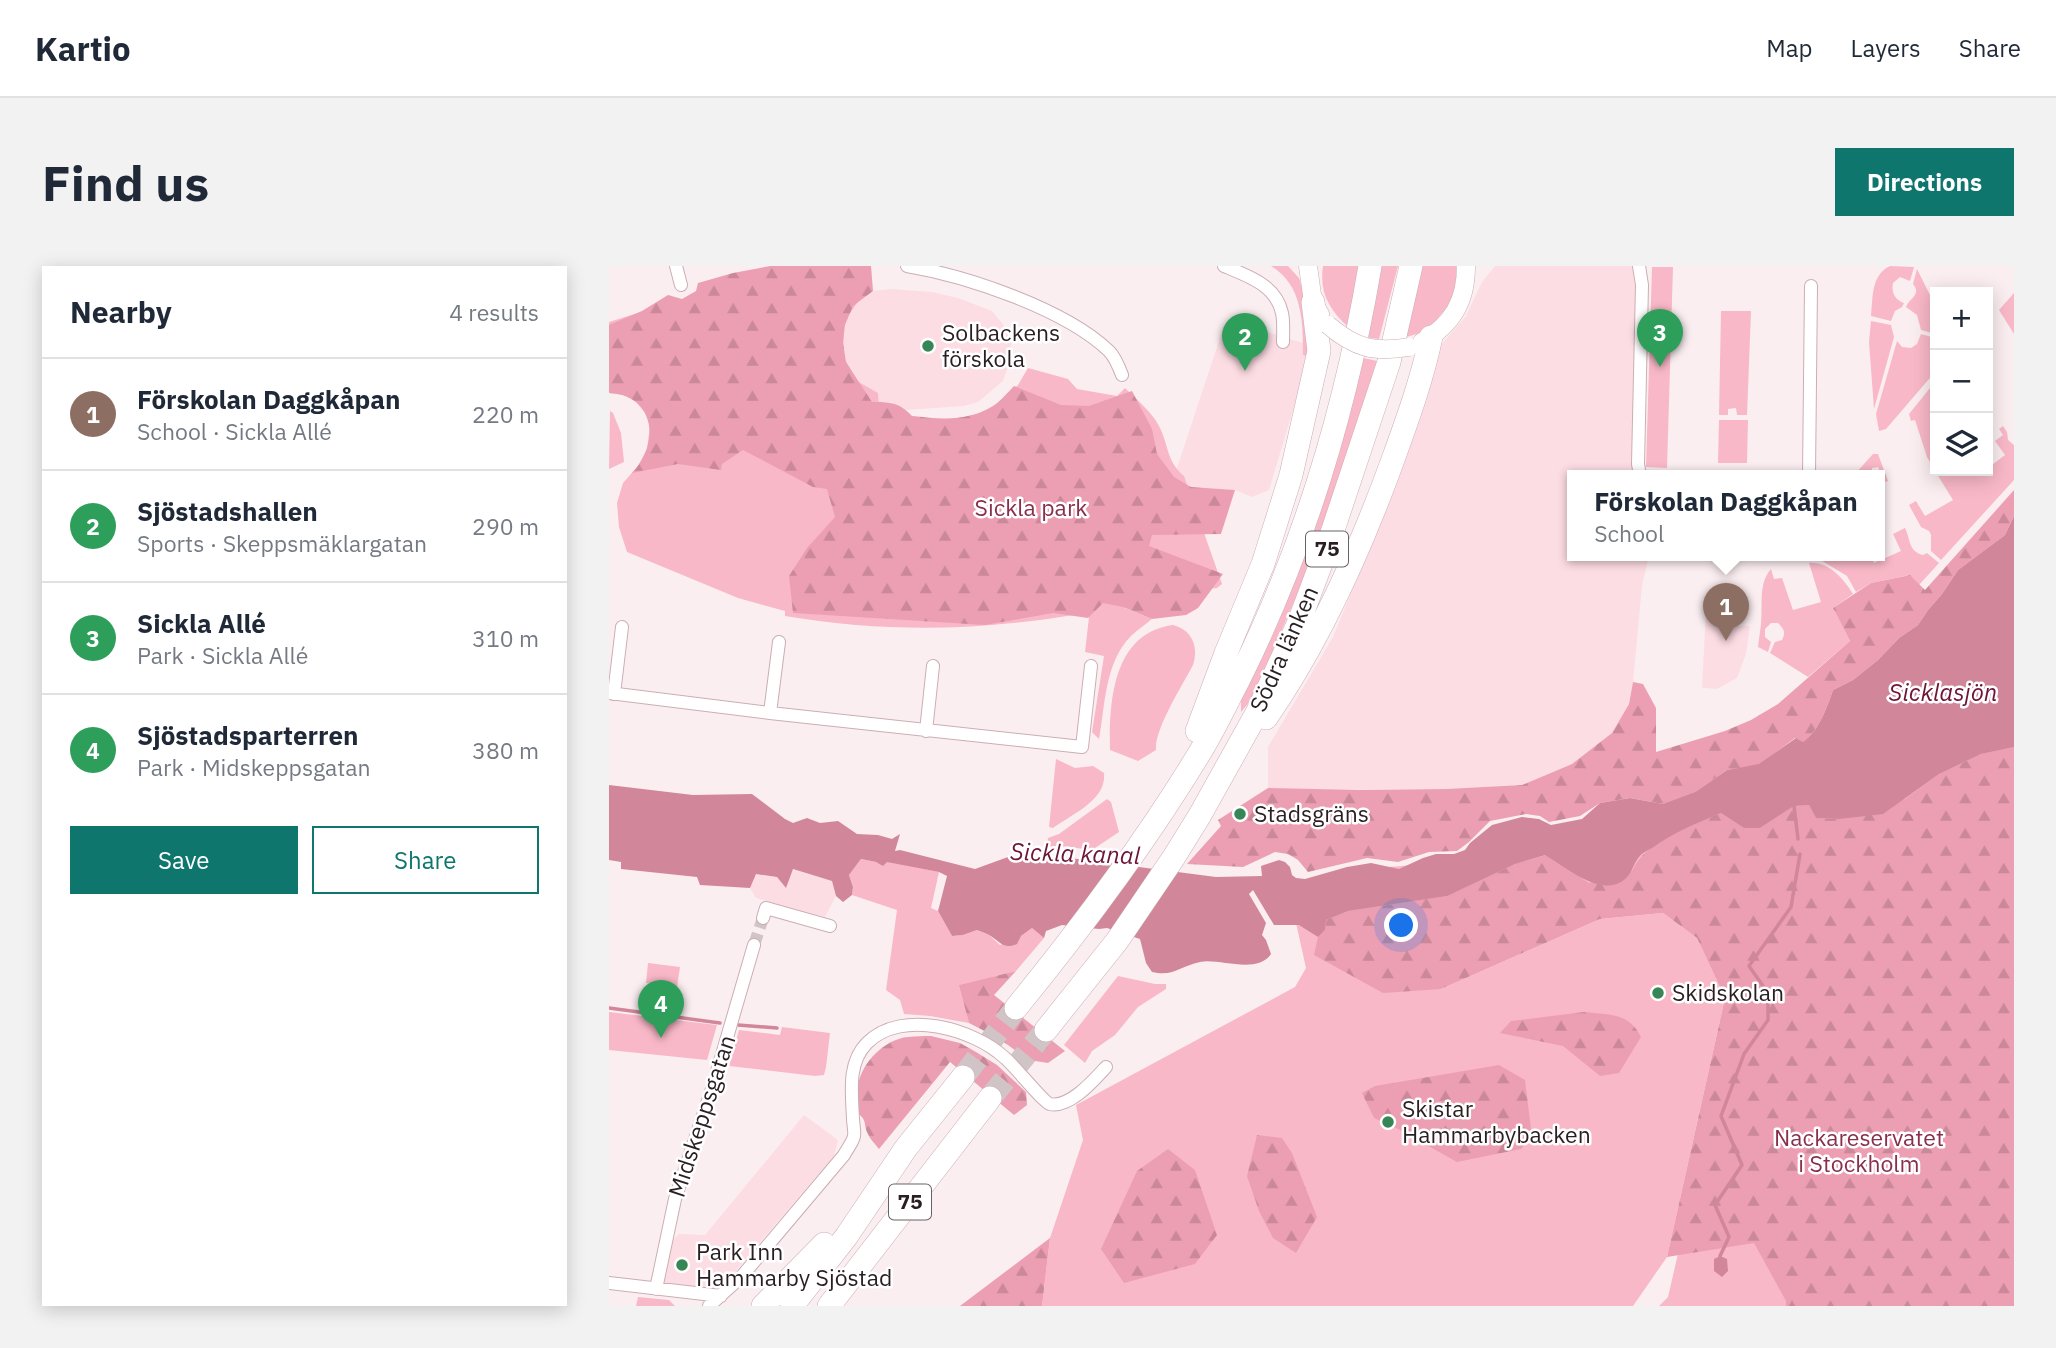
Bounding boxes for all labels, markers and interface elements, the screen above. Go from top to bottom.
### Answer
text: Kartio [35,27,131,70]
text: Map [1766,32,1813,64]
text: Layers [1851,32,1921,64]
text: Share [1959,32,2021,64]
button: Directions [1835,148,2014,216]
text: Find us [42,151,209,214]
map controls [1930,287,1993,476]
button: + [1930,287,1993,350]
text: Nearby [70,292,172,331]
text: 4 results [449,297,539,327]
pin: 3 [1637,309,1683,367]
pin: 2 [1222,313,1268,371]
place label: Solbackens förskola [942,317,1060,373]
marker: Solbackens förskola [920,338,936,354]
button: − [1930,350,1993,413]
text: Förskolan Daggkåpan [137,382,401,416]
text: 1 [86,399,100,429]
text: 220 m [472,399,539,429]
button: layers [1930,413,1993,476]
text: School · Sickla Allé [137,416,332,446]
popup [1567,470,1885,561]
text: Förskolan Daggkåpan [1594,484,1858,518]
park label: Sickla park [975,492,1087,522]
text: Sjöstadshallen [137,494,318,528]
text: 2 [86,511,100,541]
text: 290 m [472,511,539,541]
text: School [1594,518,1664,548]
text: Sports · Skeppsmäklargatan [137,528,427,558]
road number: 75 [1306,532,1348,566]
street label: Södra länken [1242,581,1324,716]
pin: 1 [1703,583,1749,641]
text: Sickla Allé [137,606,266,640]
text: 3 [86,623,100,653]
text: 310 m [472,623,539,653]
text: Park · Sickla Allé [137,640,308,670]
water label: Sicklasjön [1889,676,1997,708]
text: Sjöstadsparterren [137,718,359,752]
text: 4 [86,735,100,765]
text: 380 m [472,735,539,765]
text: Park · Midskeppsgatan [137,752,371,782]
place label: Stadsgräns [1254,798,1369,828]
marker: Stadsgräns [1232,806,1248,822]
button: Save [70,826,298,894]
button: Share [312,826,539,894]
water label: Sickla kanal [1009,835,1141,871]
your location [1384,908,1418,942]
place label: Skidskolan [1672,977,1784,1007]
pin: 4 [638,980,684,1038]
marker: Skidskolan [1650,985,1666,1001]
street label: Midskeppsgatan [661,1031,741,1201]
place label: Skistar Hammarbybacken [1402,1093,1591,1149]
marker: Skistar Hammarbybacken [1380,1114,1396,1130]
park label: Nackareservatet i Stockholm [1774,1122,1944,1178]
road number: 75 [889,1184,931,1220]
place label: Park Inn Hammarby Sjöstad [696,1236,892,1292]
marker: Park Inn Hammarby Sjöstad [674,1257,690,1273]

